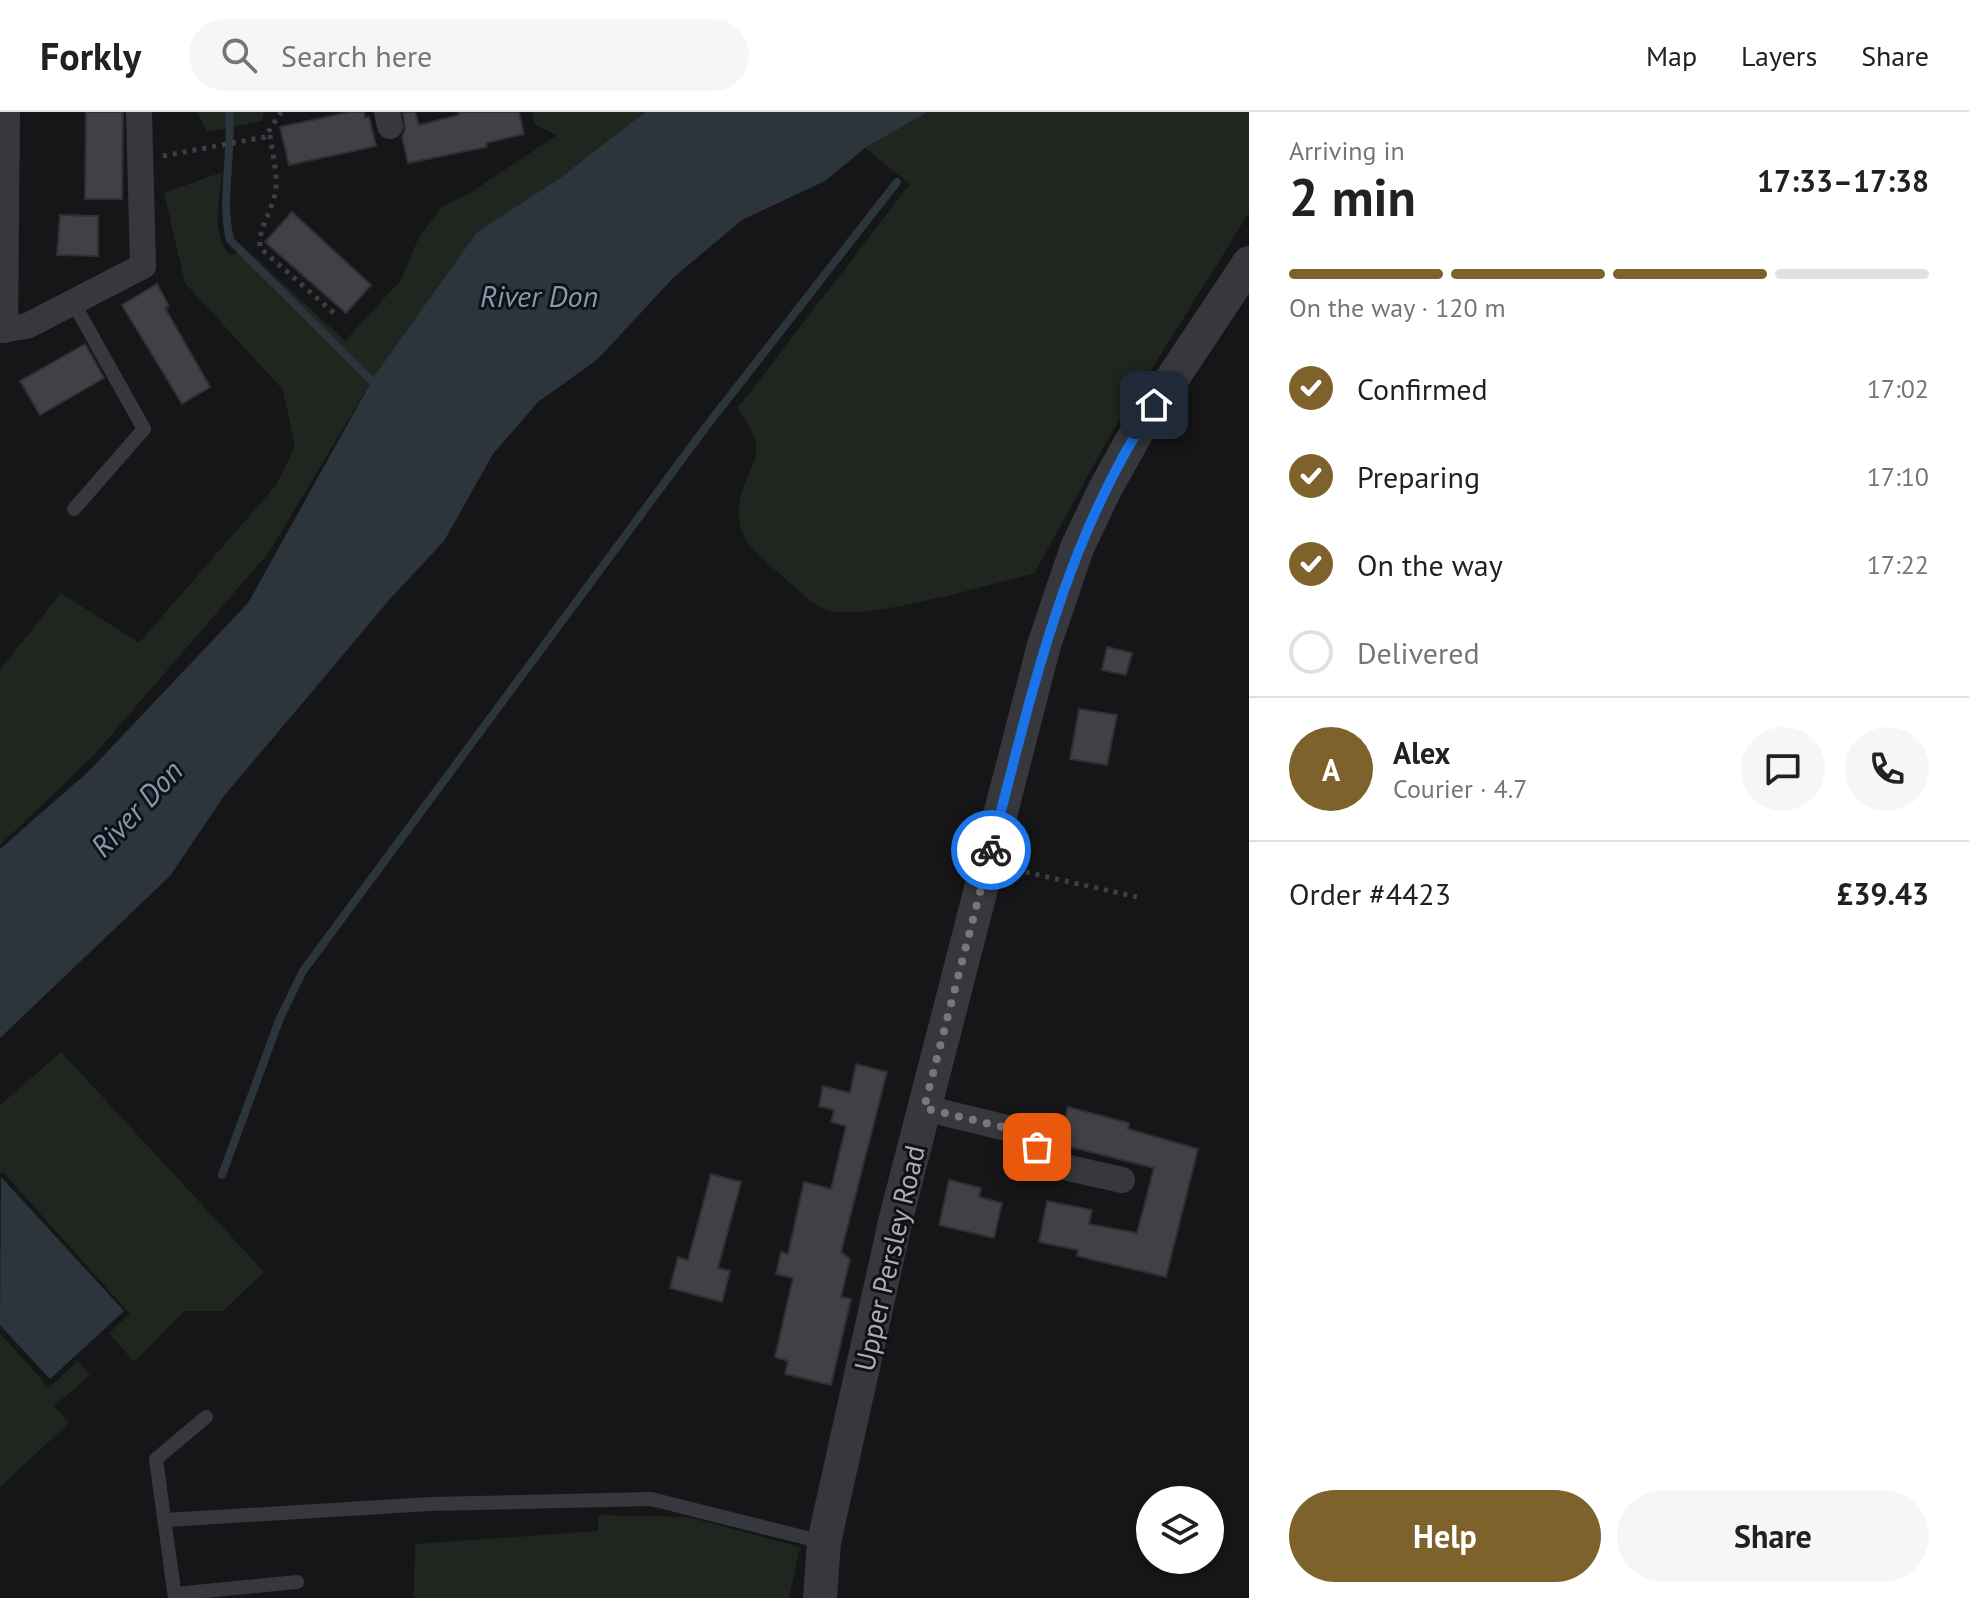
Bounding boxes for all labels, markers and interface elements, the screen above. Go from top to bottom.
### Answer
search box [189,19,749,91]
text: Forkly [40,31,141,80]
icon: search [217,33,261,77]
text: Search here [281,36,432,75]
text: Map [1646,37,1697,74]
text: Layers [1741,37,1817,74]
text: Share [1861,37,1929,74]
text: Arriving in [1289,134,1405,167]
text: 17:33–17:38 [1757,161,1929,200]
text: 2 min [1289,163,1416,230]
water label: River Don [480,276,598,315]
text: On the way · 120 m [1289,291,1506,324]
icon: check [1289,366,1333,410]
text: Confirmed [1357,369,1488,408]
pin [1120,371,1188,439]
text: 17:02 [1867,372,1929,405]
icon: home [1132,383,1176,427]
icon: check [1289,454,1333,498]
text: Preparing [1357,457,1480,496]
text: 17:10 [1867,460,1929,493]
icon: check [1289,542,1333,586]
text: On the way [1357,545,1503,584]
text: 17:22 [1867,548,1929,581]
text: Delivered [1357,633,1480,672]
button: chat [1741,727,1825,811]
button: phone [1845,727,1929,811]
text: Alex [1393,733,1450,772]
text: A [1322,750,1340,789]
water label: River Don [81,751,191,865]
text: Courier · 4.7 [1393,772,1527,805]
courier [951,810,1031,890]
icon: bike [969,828,1013,872]
text: Order #4423 [1289,874,1451,913]
text: £39.43 [1837,874,1929,913]
pin [1003,1113,1071,1181]
icon: bag [1015,1125,1059,1169]
street label: Upper Persley Road [845,1142,933,1374]
map controls [1136,1486,1224,1574]
button: layers [1136,1486,1224,1574]
button: Help [1289,1490,1601,1582]
button: Share [1617,1490,1929,1582]

